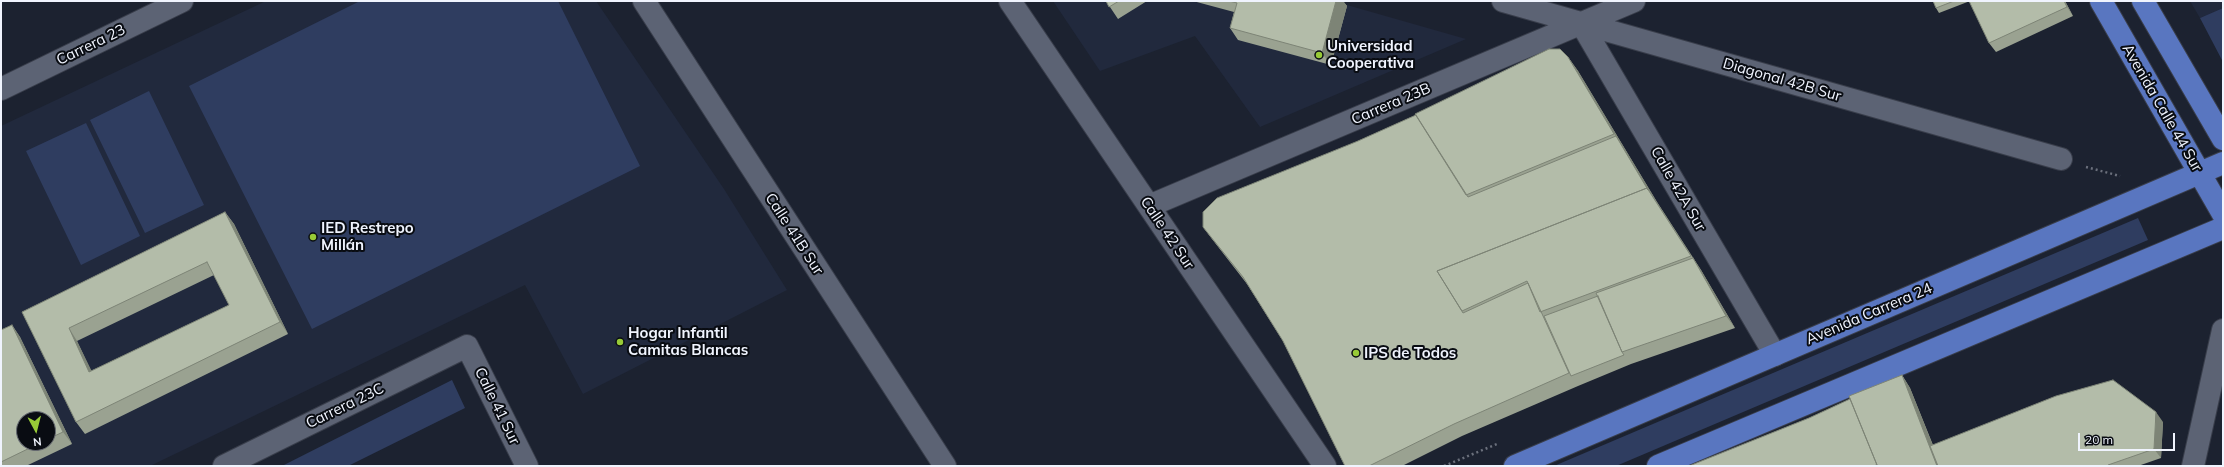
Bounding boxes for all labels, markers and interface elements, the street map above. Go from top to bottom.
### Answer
street label: Carrera 23 [54,21,128,69]
place label: Universidad Cooperativa [1327,37,1414,72]
street label: Avenida Calle 44 Sur [2118,41,2206,175]
marker: Universidad Cooperativa [1314,50,1324,60]
street label: Diagonal 42B Sur [1721,55,1843,105]
street label: Carrera 23B [1349,79,1433,129]
street label: Calle 42A Sur [1647,144,1709,234]
street label: Calle 41B Sur [761,190,827,278]
street label: Calle 42 Sur [1136,193,1198,273]
place label: IED Restrepo Millán [321,219,414,254]
marker: IED Restrepo Millán [308,232,318,242]
street label: Avenida Carrera 24 [1803,279,1935,349]
place label: Hogar Infantil Camitas Blancas [628,324,748,359]
marker: Hogar Infantil Camitas Blancas [615,337,625,347]
place label: IPS de Todos [1364,344,1456,362]
marker: IPS de Todos [1351,348,1361,358]
street label: Calle 41 Sur [471,364,523,448]
street label: Carrera 23C [303,379,387,433]
north arrow [16,411,56,451]
scale bar [2080,425,2177,451]
text: 20 m [2085,432,2113,447]
text: N [32,434,42,449]

